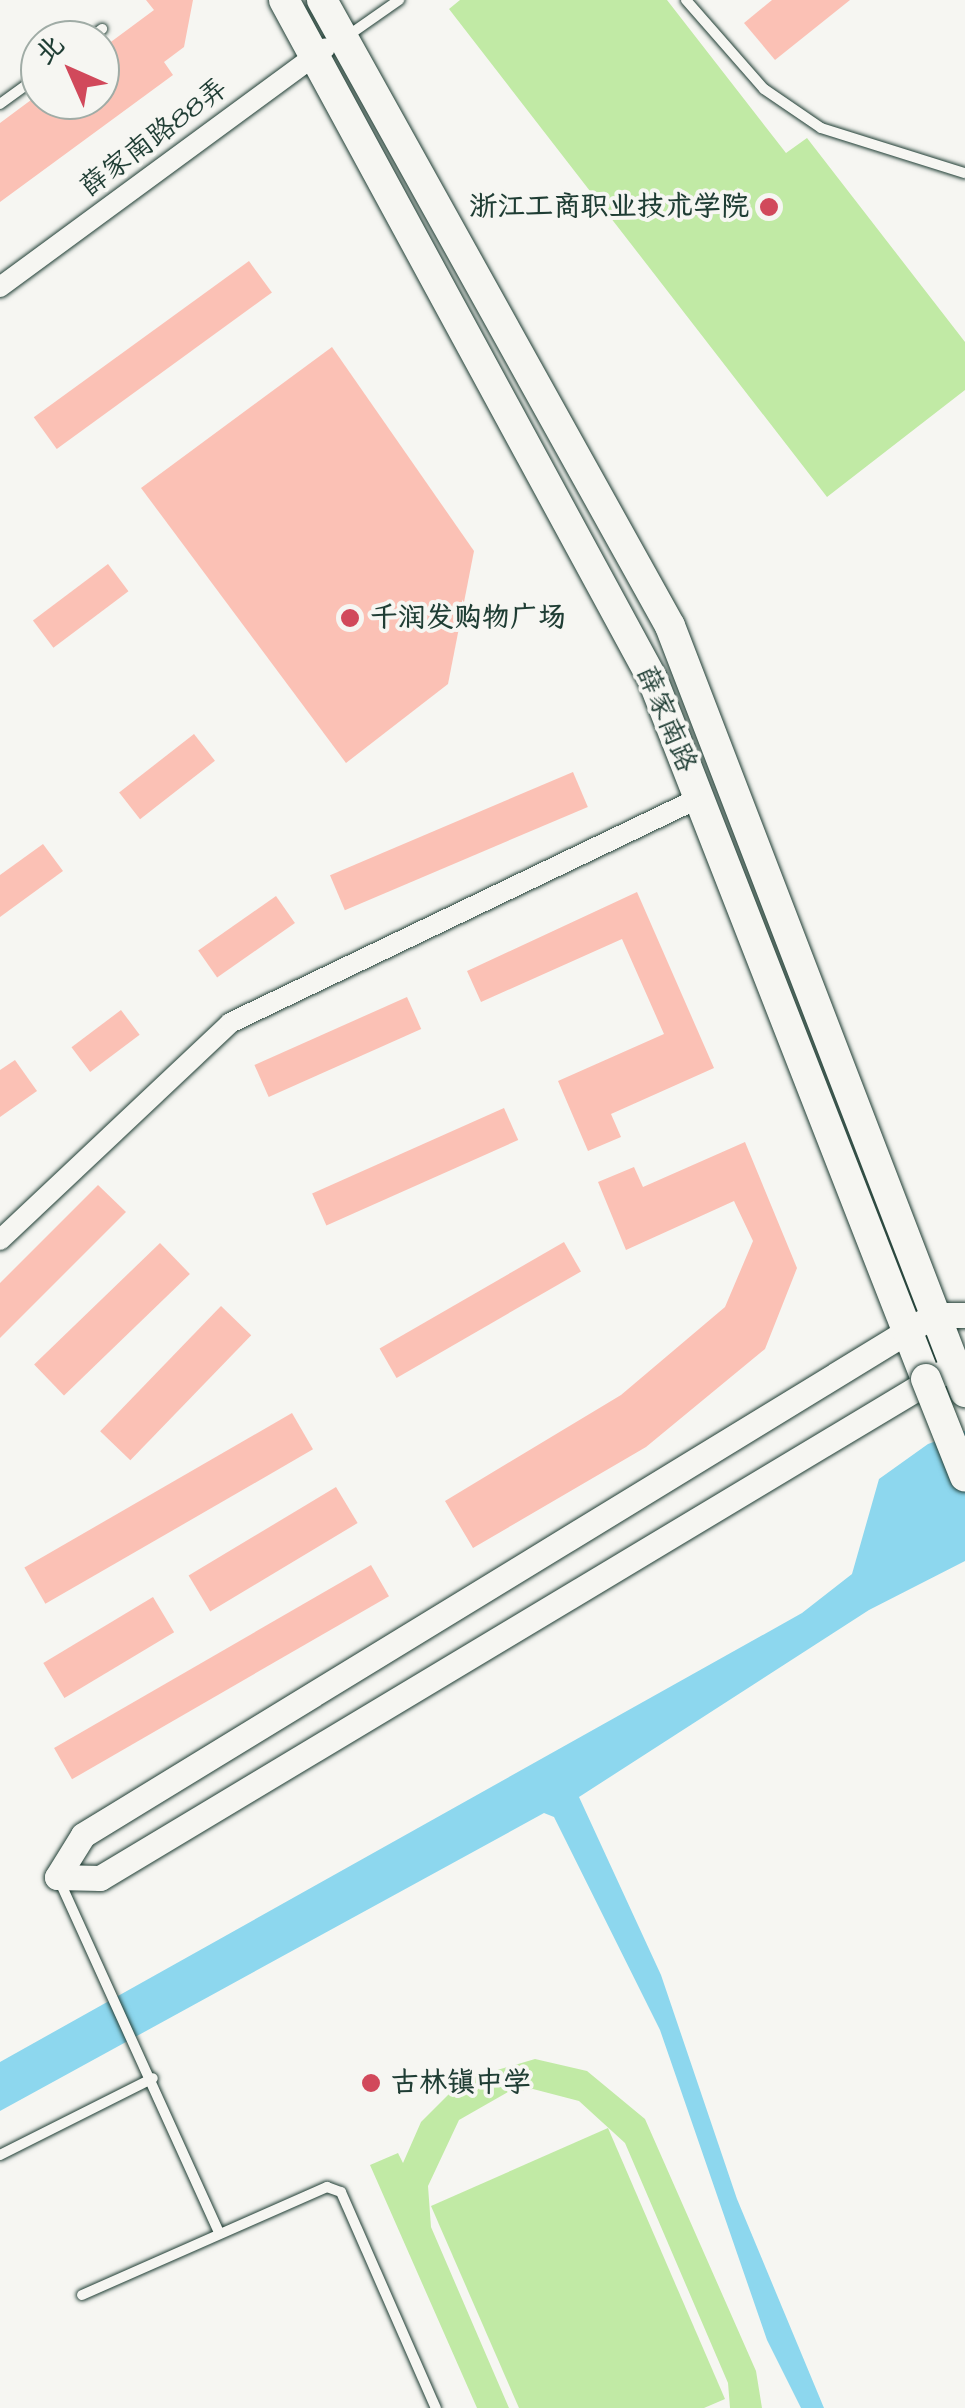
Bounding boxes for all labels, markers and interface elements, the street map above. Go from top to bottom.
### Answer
north arrow [20,20,120,120]
text: 北 [26,26,74,74]
street label: 薛家南路88弄 [73,72,235,204]
place label: 浙江工商职业技术学院 [469,190,749,224]
marker: 浙江工商职业技术学院 [758,196,780,218]
place label: 千润发购物广场 [370,601,566,635]
marker: 千润发购物广场 [339,607,361,629]
street label: 薛家南路 [629,661,703,777]
place label: 古林镇中学 [391,2066,531,2100]
marker: 古林镇中学 [360,2072,382,2094]

